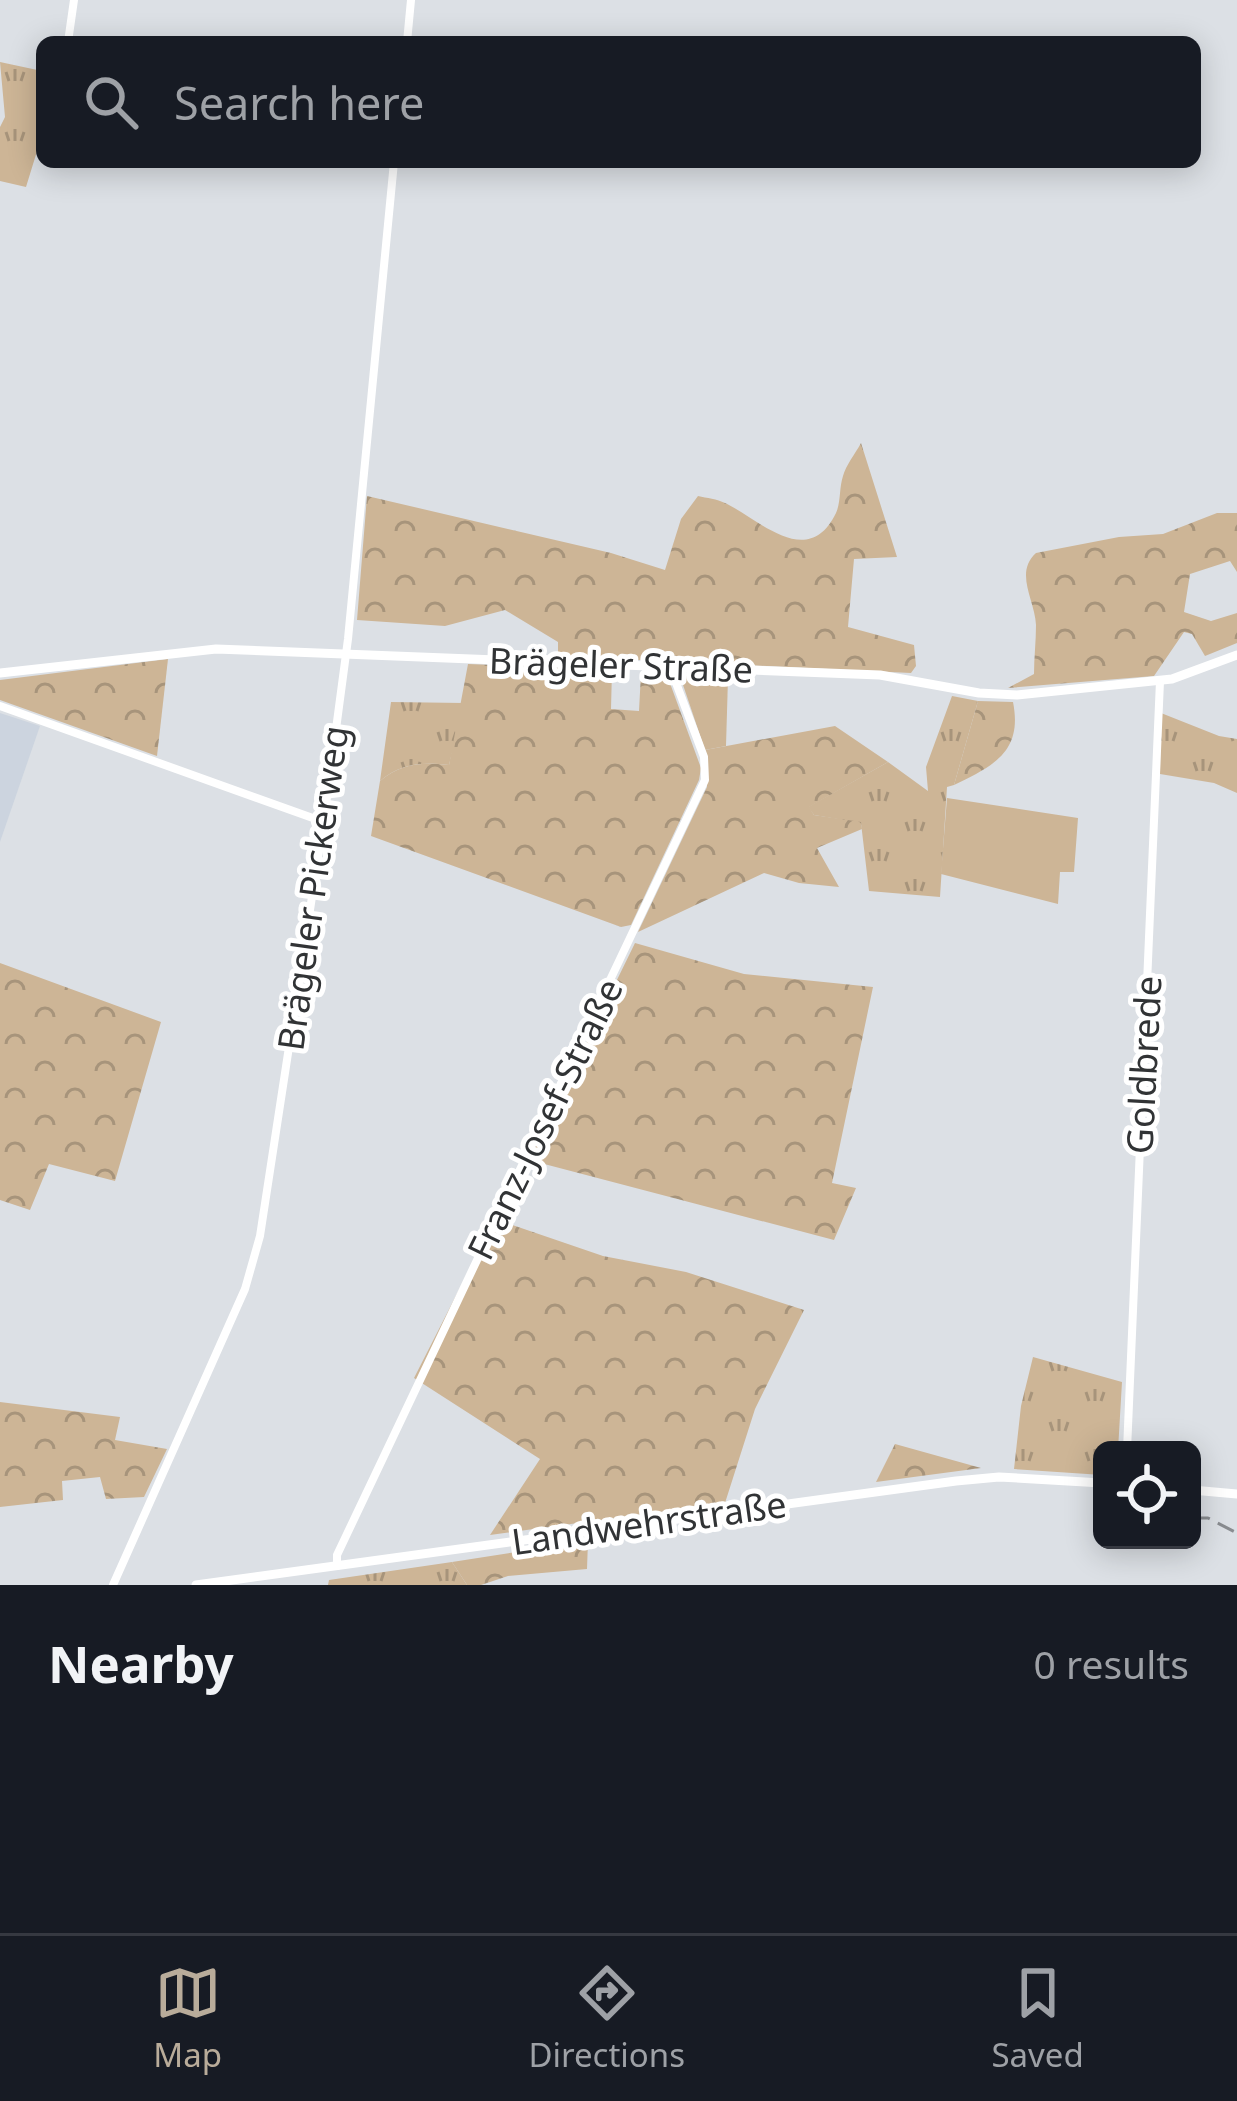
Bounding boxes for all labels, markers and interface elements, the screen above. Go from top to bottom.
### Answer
search box [36,36,1201,168]
icon: search [78,69,144,135]
text: Search here [174,72,424,133]
street label: Brägeler Straße [488,635,754,694]
street label: Brägeler Pickerweg [265,722,360,1053]
street label: Franz-Josef-Straße [455,970,634,1268]
street label: Goldbrede [1114,975,1173,1155]
map controls [1093,1441,1201,1549]
button: locate [1093,1441,1201,1549]
street label: Landwehrstraße [508,1479,789,1566]
text: Nearby [48,1628,234,1698]
text: 0 results [1034,1637,1189,1690]
tab: Map [153,1960,222,2077]
tab: Directions [528,1960,685,2077]
tab: Saved [991,1960,1084,2077]

